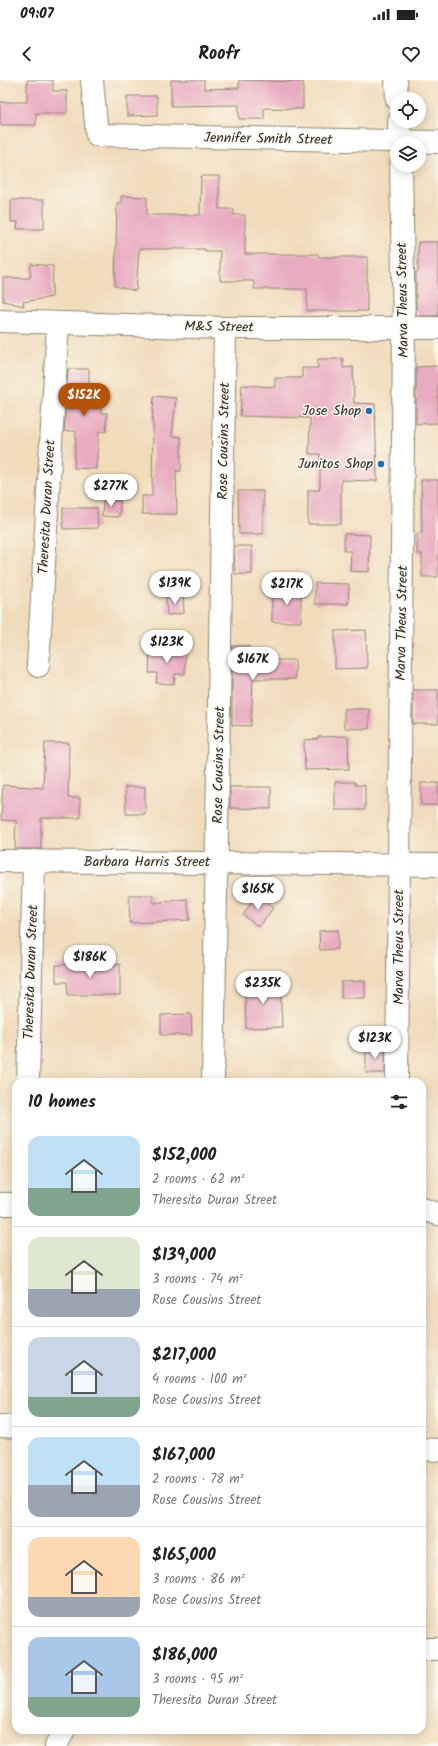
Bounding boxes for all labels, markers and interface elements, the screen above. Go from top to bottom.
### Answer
text: 09:07 [20,2,54,26]
text: Roofr [198,40,240,69]
icon: back [16,43,38,65]
icon: heart [400,43,422,65]
map controls [390,92,426,172]
button: locate [390,92,426,128]
street label: Jennifer Smith Street [203,127,333,151]
button: layers [390,136,426,172]
street label: Marva Theus Street [391,242,415,358]
street label: M&S Street [184,315,254,339]
street label: Rose Cousins Street [212,381,236,500]
pin: $152K [56,383,112,417]
text: $152K [67,385,101,406]
place label: Jose Shop [302,400,361,422]
marker: Jose Shop [364,406,374,416]
street label: Theresita Duran Street [32,439,62,575]
place label: Junitos Shop [298,453,373,475]
marker: Junitos Shop [376,459,386,469]
pin: $277K [83,474,139,508]
text: $277K [93,476,129,497]
street label: Marva Theus Street [390,565,414,681]
pin: $139K [147,571,203,605]
pin: $217K [259,572,315,606]
text: $139K [158,573,192,594]
text: $217K [270,574,304,595]
pin: $123K [139,630,195,664]
text: $123K [150,632,184,653]
pin: $167K [225,647,281,681]
text: $167K [237,649,269,670]
street label: Rose Cousins Street [207,705,231,824]
street label: Barbara Harris Street [84,851,211,873]
pin: $165K [230,877,286,911]
text: $165K [241,879,275,900]
street label: Marva Theus Street [388,889,410,1005]
street label: Theresita Duran Street [18,904,44,1040]
pin: $186K [62,945,118,979]
text: $186K [73,947,107,968]
pin: $235K [235,971,291,1005]
text: $235K [245,973,281,994]
pin: $123K [347,1026,403,1060]
text: $123K [358,1028,392,1049]
text: 10 homes [28,1089,96,1116]
icon: filters [388,1091,410,1113]
text: $152,000 [152,1142,216,1169]
icon: home [60,1152,108,1200]
text: 2 rooms · 62 m² [152,1169,245,1190]
text: Theresita Duran Street [152,1190,277,1211]
text: $139,000 [152,1242,216,1269]
icon: home [60,1253,108,1301]
text: 3 rooms · 74 m² [152,1269,243,1290]
text: Rose Cousins Street [152,1290,261,1311]
text: $217,000 [152,1342,216,1369]
icon: home [60,1353,108,1401]
text: 4 rooms · 100 m² [152,1369,247,1390]
text: Rose Cousins Street [152,1390,261,1411]
text: $167,000 [152,1442,215,1469]
icon: home [60,1453,108,1501]
text: 2 rooms · 78 m² [152,1469,244,1490]
text: Rose Cousins Street [152,1490,261,1511]
text: $165,000 [152,1542,216,1569]
icon: home [60,1553,108,1601]
text: 3 rooms · 86 m² [152,1569,245,1590]
text: Rose Cousins Street [152,1590,261,1611]
text: $186,000 [152,1642,217,1669]
icon: home [60,1653,108,1701]
text: 3 rooms · 95 m² [152,1669,243,1690]
text: Theresita Duran Street [152,1690,277,1711]

